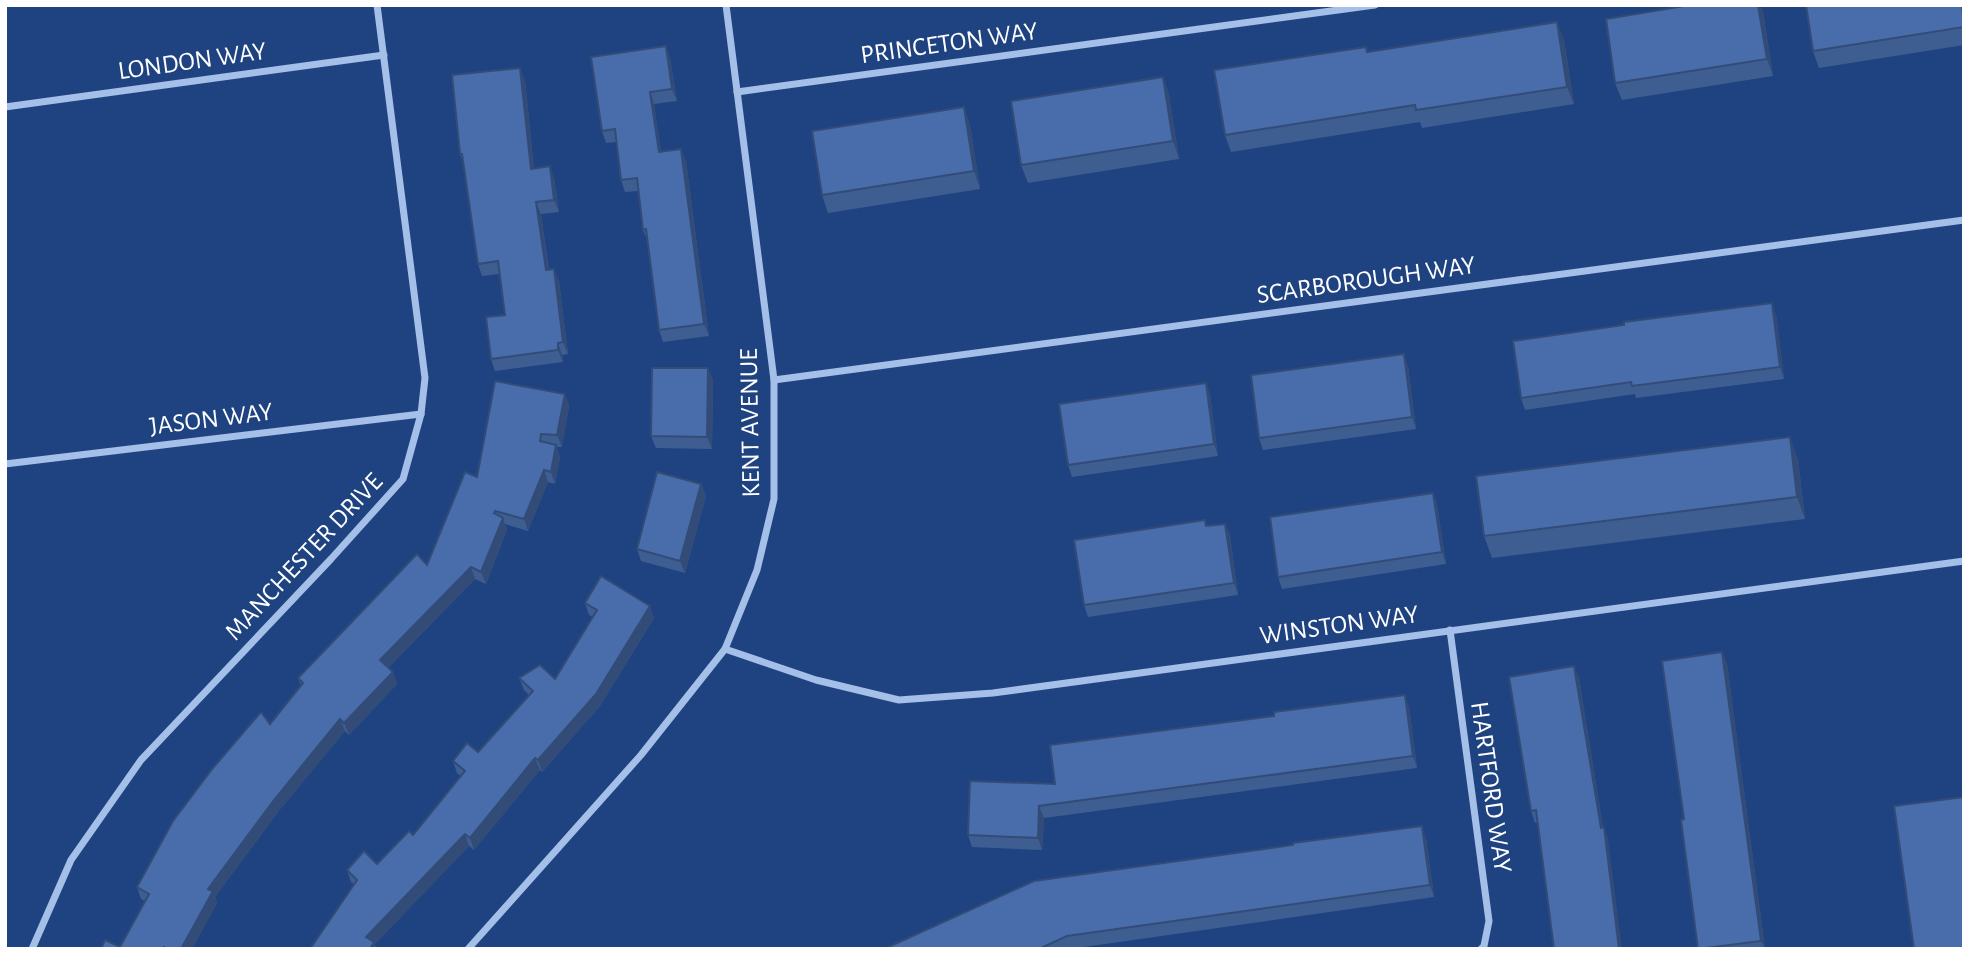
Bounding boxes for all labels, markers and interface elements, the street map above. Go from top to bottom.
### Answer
street label: PRINCETON WAY [859,18,1040,68]
street label: LONDON WAY [116,38,268,84]
street label: SCARBOROUGH WAY [1255,252,1477,308]
street label: KENT AVENUE [736,348,764,498]
street label: JASON WAY [148,398,275,439]
street label: MANCHESTER DRIVE [220,468,387,645]
street label: WINSTON WAY [1258,601,1421,649]
street label: HARTFORD WAY [1466,700,1516,875]

